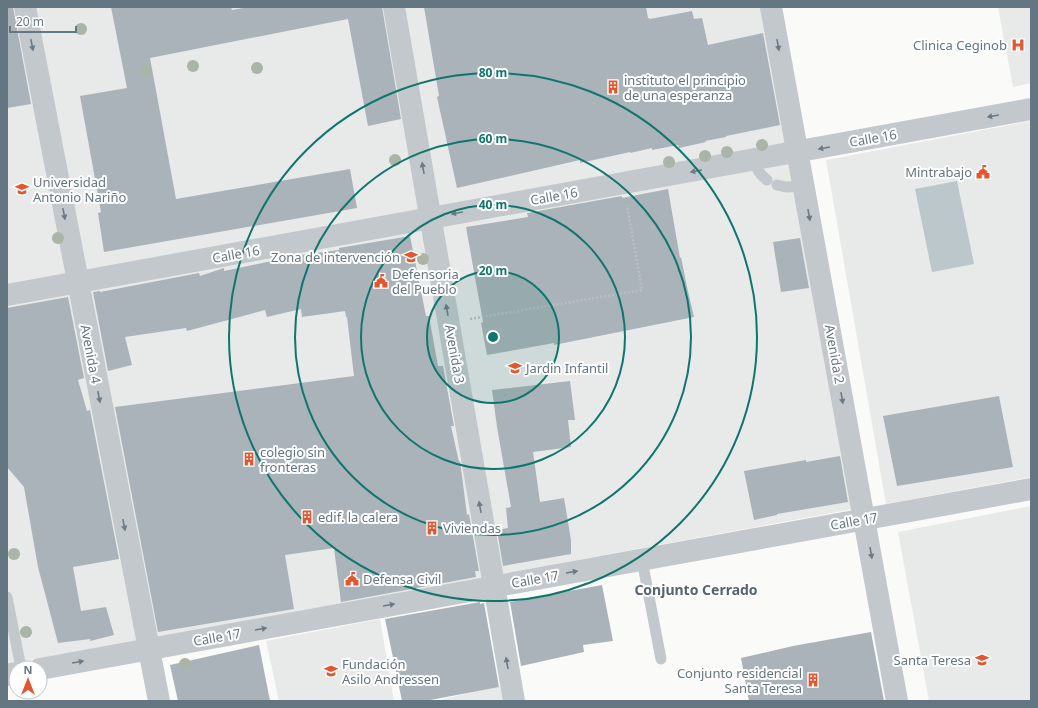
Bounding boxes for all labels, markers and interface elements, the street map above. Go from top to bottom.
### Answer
scale bar [10,8,76,34]
text: 20 m [16,13,44,30]
place label: Clinica Ceginob [913,36,1007,54]
hospital icon: Clinica Ceginob [1010,37,1026,53]
one-way arrow [29,39,35,51]
one-way arrow [776,39,782,51]
text: 80 m [479,64,507,81]
place label: instituto el principio de una esperanza [624,71,746,104]
building icon: instituto el principio de una esperanza [605,79,621,95]
one-way arrow [987,114,999,120]
street label: Calle 16 [848,125,898,151]
text: 60 m [479,130,507,147]
one-way arrow [817,145,830,151]
one-way arrow [419,162,425,174]
place label: Mintrabajo [905,163,972,181]
public building icon: Mintrabajo [975,164,991,180]
one-way arrow [689,168,702,174]
place label: Universidad Antonio Nariño [33,173,126,206]
school or university icon: Universidad Antonio Nariño [14,181,30,197]
street label: Calle 16 [529,183,579,209]
text: 40 m [479,196,507,213]
one-way arrow [62,208,68,220]
one-way arrow [807,208,813,221]
one-way arrow [451,210,463,216]
street label: Calle 16 [211,241,261,267]
place label: Zona de intervención [271,248,400,266]
school or university icon: Zona de intervención [403,249,419,265]
text: 20 m [479,262,507,279]
place label: Defensoria del Pueblo [392,265,459,298]
public building icon: Defensoria del Pueblo [373,273,389,289]
one-way arrow [444,304,450,316]
street label: Avenida 4 [76,323,106,386]
street label: Avenida 3 [441,323,469,385]
street label: Avenida 2 [821,323,849,385]
centre of rings [486,330,500,344]
place label: Jardin Infantil [524,359,608,377]
school or university icon: Jardin Infantil [507,360,523,376]
one-way arrow [97,391,103,403]
one-way arrow [840,391,846,404]
place label: colegio sin fronteras [260,443,325,476]
building icon: colegio sin fronteras [241,451,257,467]
one-way arrow [477,501,483,513]
place label: edif. la calera [318,508,398,526]
street label: Calle 17 [829,508,879,534]
building icon: edif. la calera [299,509,315,525]
one-way arrow [121,518,127,531]
place label: Viviendas [443,519,501,537]
building icon: Viviendas [424,520,440,536]
one-way arrow [868,547,874,559]
street label: Calle 17 [510,566,560,592]
one-way arrow [566,569,578,575]
place label: Defensa Civil [363,570,441,588]
public building icon: Defensa Civil [344,571,360,587]
district label: Conjunto Cerrado [634,580,758,599]
one-way arrow [383,602,395,608]
street label: Calle 17 [192,624,242,650]
one-way arrow [255,625,268,631]
place label: Santa Teresa [894,651,971,669]
school or university icon: Santa Teresa [974,652,990,668]
place label: Fundación Asilo Andressen [342,655,439,688]
one-way arrow [504,656,510,669]
one-way arrow [72,659,84,665]
north arrow [8,660,48,700]
text: N [24,662,32,677]
school or university icon: Fundación Asilo Andressen [323,663,339,679]
place label: Conjunto residencial Santa Teresa [677,664,802,697]
building icon: Conjunto residencial Santa Teresa [805,672,821,688]

